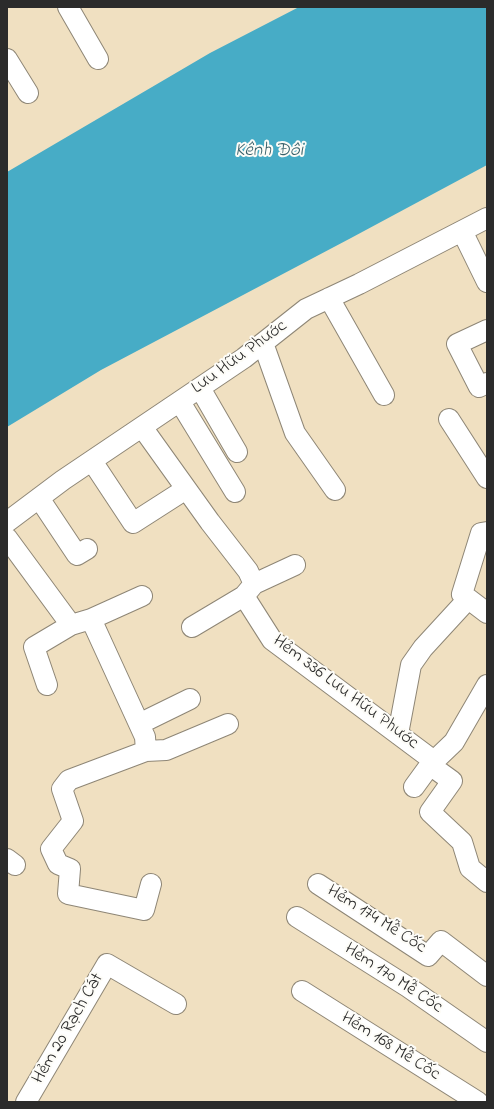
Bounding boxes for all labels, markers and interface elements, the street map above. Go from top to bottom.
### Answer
water label: Kênh Đôi [235,141,303,163]
street label: Lưu Hữu Phước [188,316,292,400]
street label: Hẻm 336 Lưu Hữu Phước [268,631,422,755]
street label: Hẻm 174 Mễ Cốc [322,881,430,959]
street label: Hẻm 170 Mễ Cốc [340,939,446,1019]
street label: Hẻm 20 Rạch Cát [29,970,109,1088]
street label: Hẻm 168 Mễ Cốc [337,1008,443,1086]

